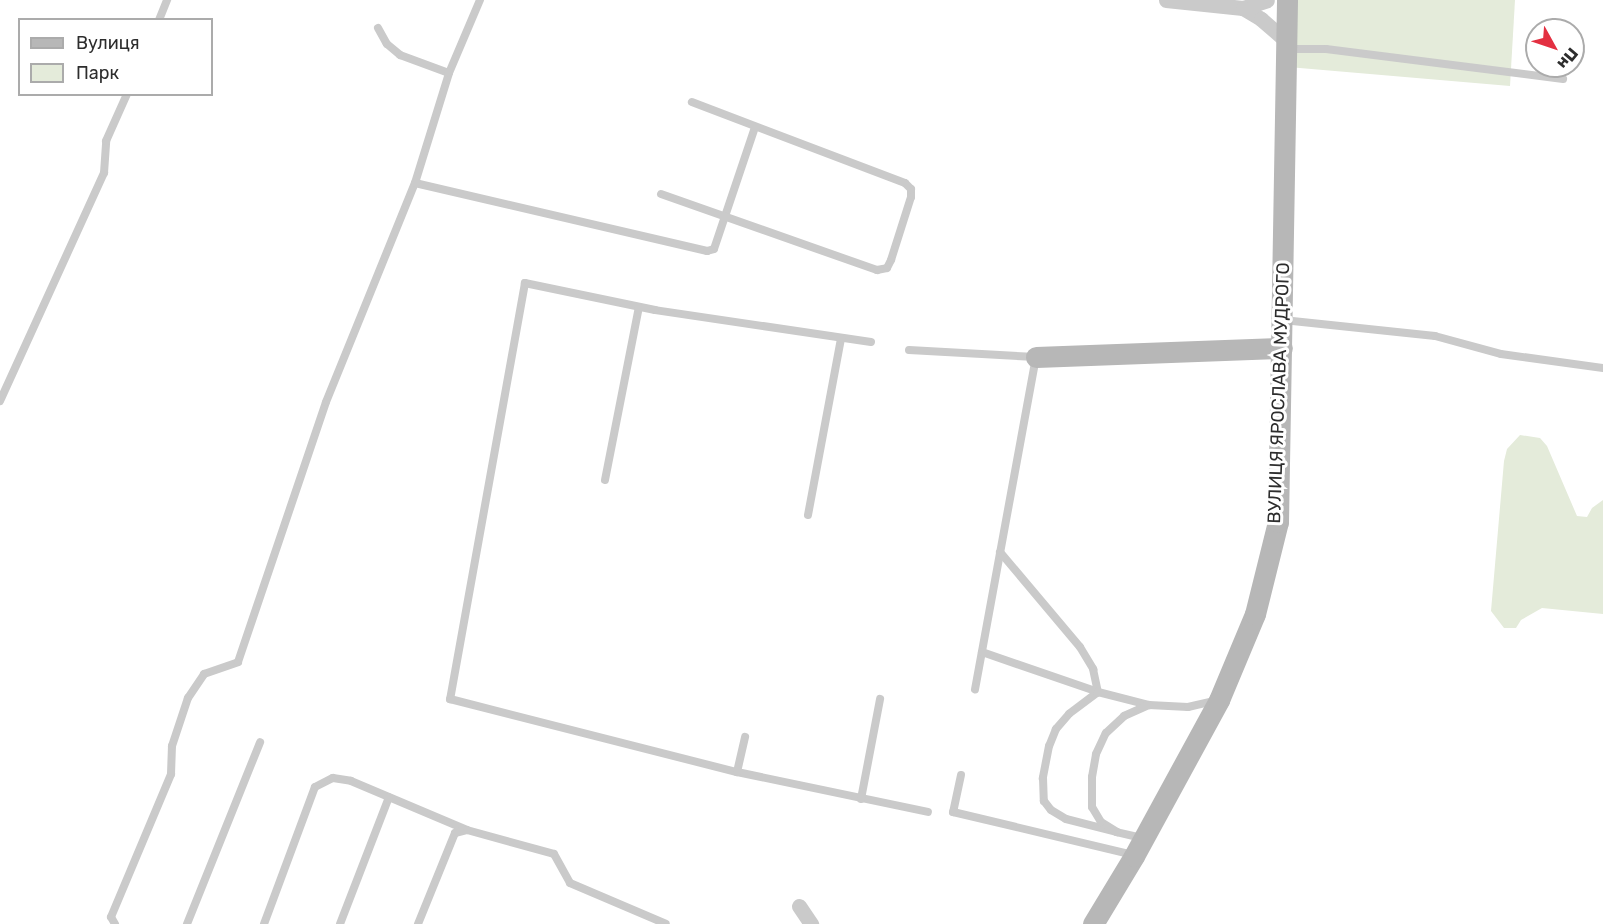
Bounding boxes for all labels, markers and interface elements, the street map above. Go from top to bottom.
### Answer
legend [18,18,213,96]
north arrow [1525,18,1585,78]
text: Вулиця [76,32,140,54]
text: Пн [1553,44,1582,73]
text: Парк [76,62,119,84]
street label: ВУЛИЦЯ ЯРОСЛАВА МУДРОГО [1264,262,1294,524]

